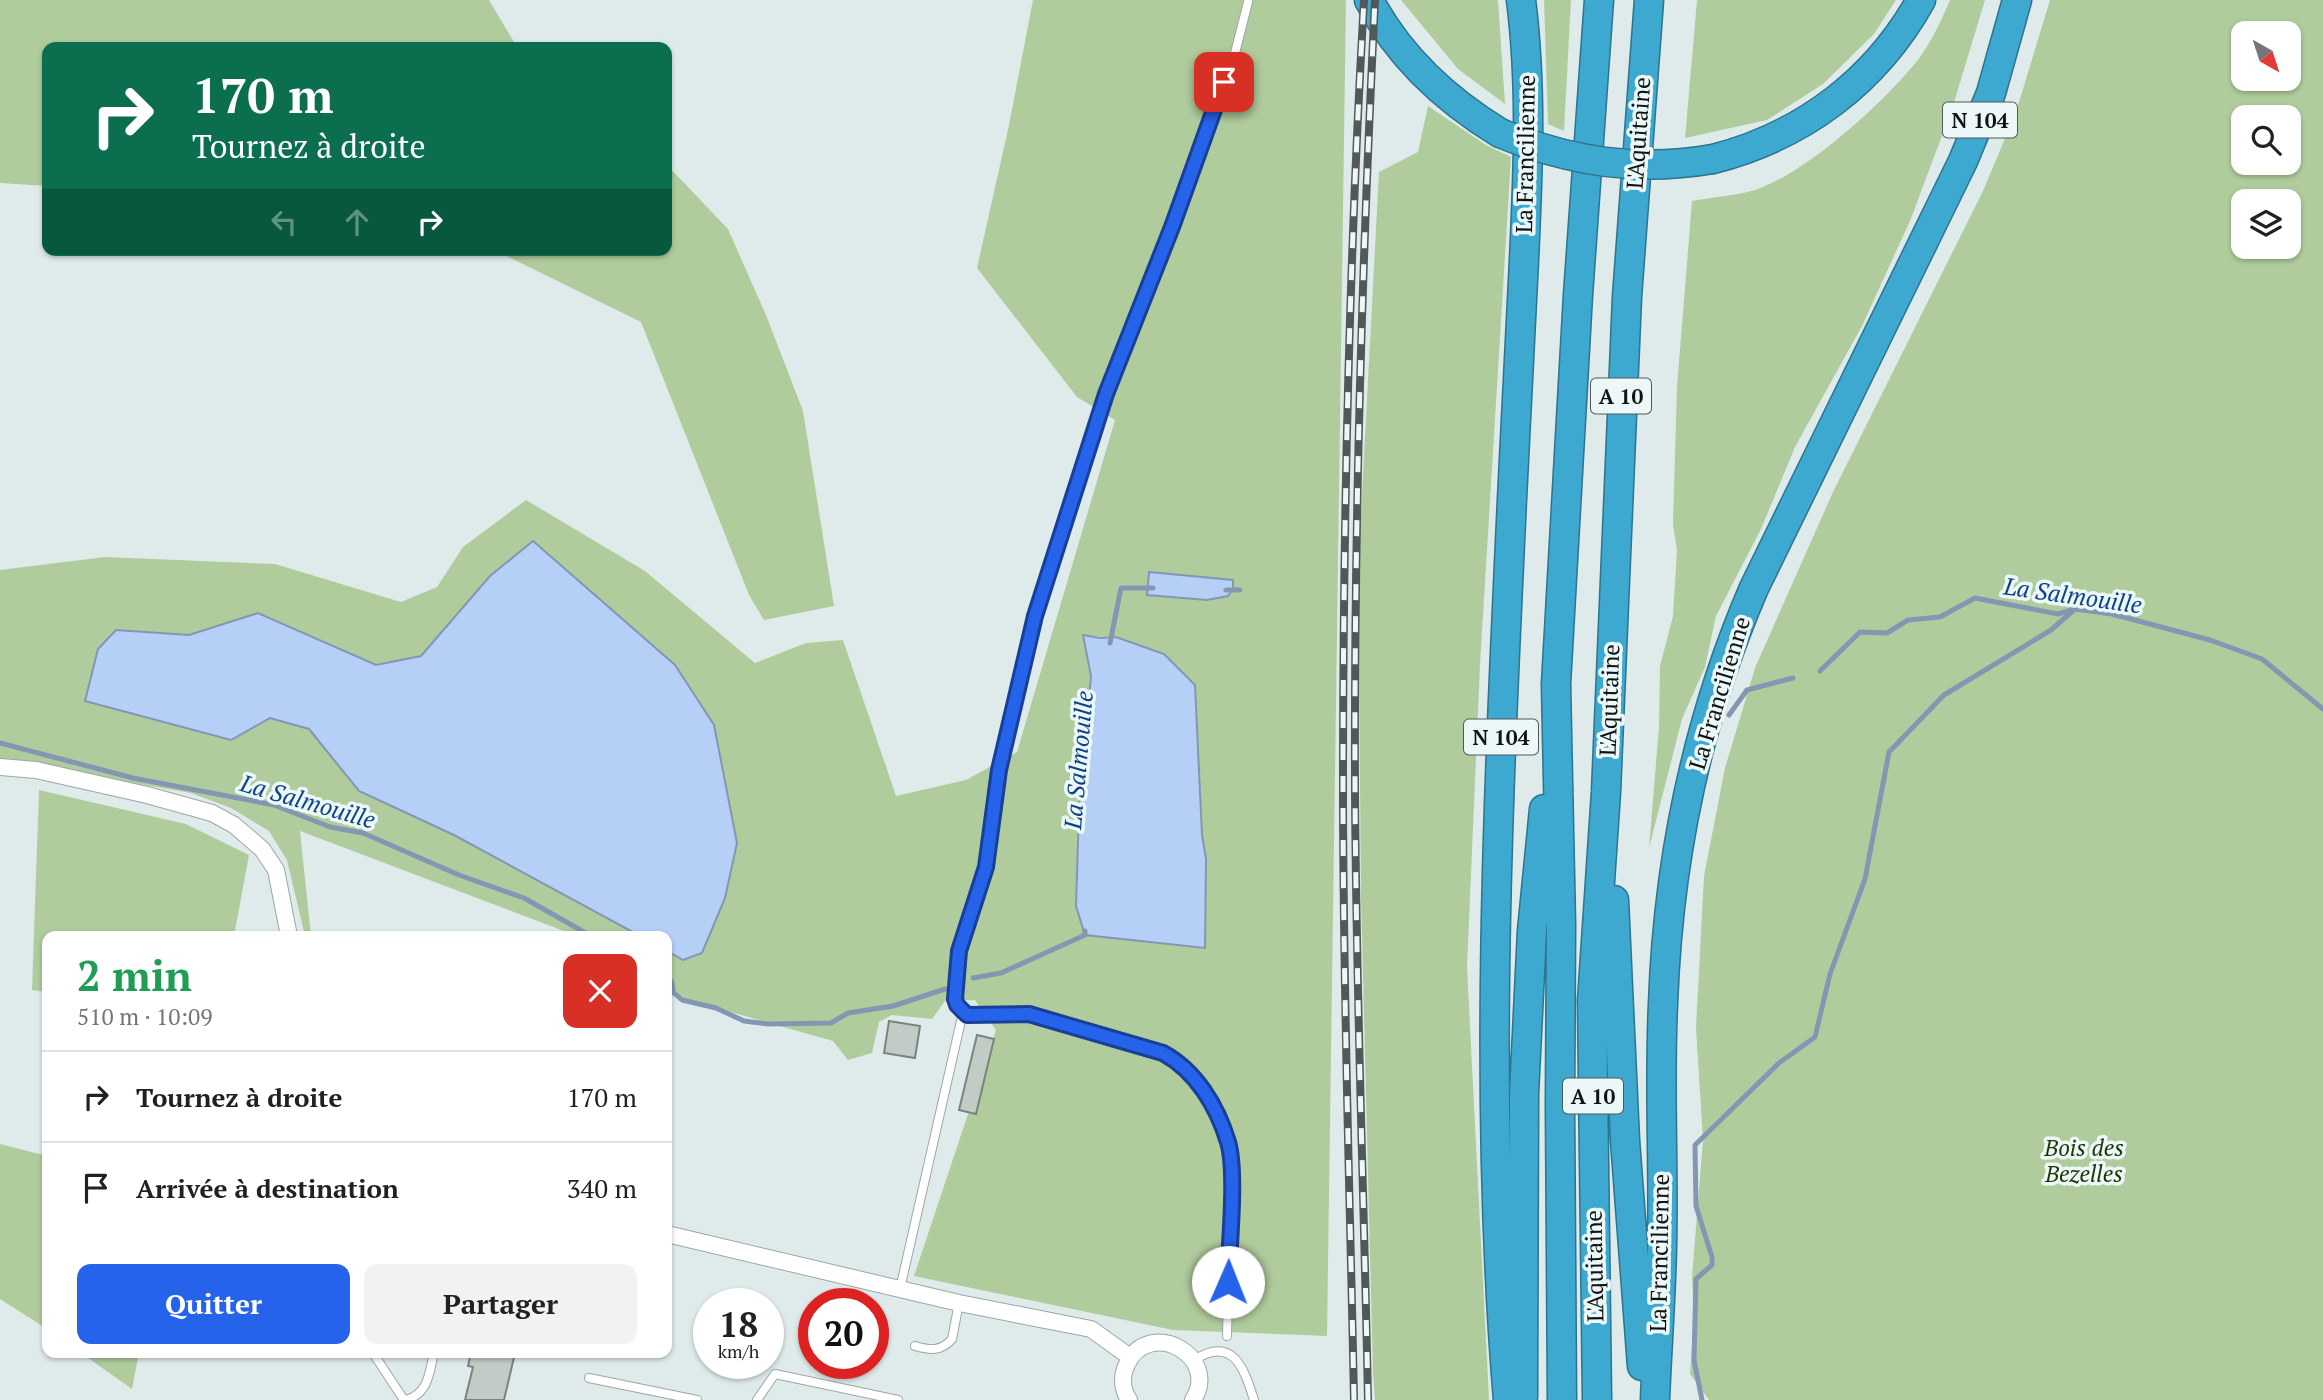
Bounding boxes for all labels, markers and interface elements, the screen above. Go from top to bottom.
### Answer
north arrow [2231,21,2301,91]
map controls [2231,21,2301,259]
pin [1194,52,1254,112]
text: 170 m [192,62,334,127]
icon: arrive [1205,63,1243,101]
icon: right [77,70,168,161]
street label: La Francilienne [1508,75,1542,233]
street label: L'Aquitaine [1619,76,1657,190]
road number: N 104 [1943,102,2017,138]
button: search [2231,105,2301,175]
text: Tournez à droite [192,125,426,167]
button: layers [2231,189,2301,259]
icon: left [265,203,303,241]
icon: ahead [338,203,376,241]
icon: right [411,203,449,241]
road number: A 10 [1591,378,1651,414]
water label: La Salmouille [2001,569,2144,621]
street label: La Francilienne [1681,613,1757,773]
street label: L'Aquitaine [1592,643,1626,757]
water label: La Salmouille [1056,689,1100,832]
road number: N 104 [1464,720,1538,754]
water label: La Salmouille [236,766,379,836]
text: 2 min [77,947,192,1003]
button: close [563,954,637,1028]
text: 510 m · 10:09 [77,1001,212,1032]
icon: right [77,1078,115,1116]
road number: A 10 [1563,1078,1623,1114]
text: Tournez à droite [136,1080,342,1114]
text: 170 m [567,1080,637,1114]
park label: Bois des Bezelles [2043,1132,2124,1189]
icon: arrive [77,1169,115,1207]
text: Arrivée à destination [136,1171,399,1205]
text: 340 m [567,1171,637,1205]
street label: La Francilienne [1642,1174,1676,1332]
street label: L'Aquitaine [1578,1210,1610,1322]
position arrow [1191,1245,1265,1319]
button: Quitter [77,1264,350,1344]
button: Partager [364,1264,637,1344]
speed limit sign: 20 [798,1288,889,1379]
text: 18 [719,1301,758,1347]
text: km/h [718,1339,759,1363]

